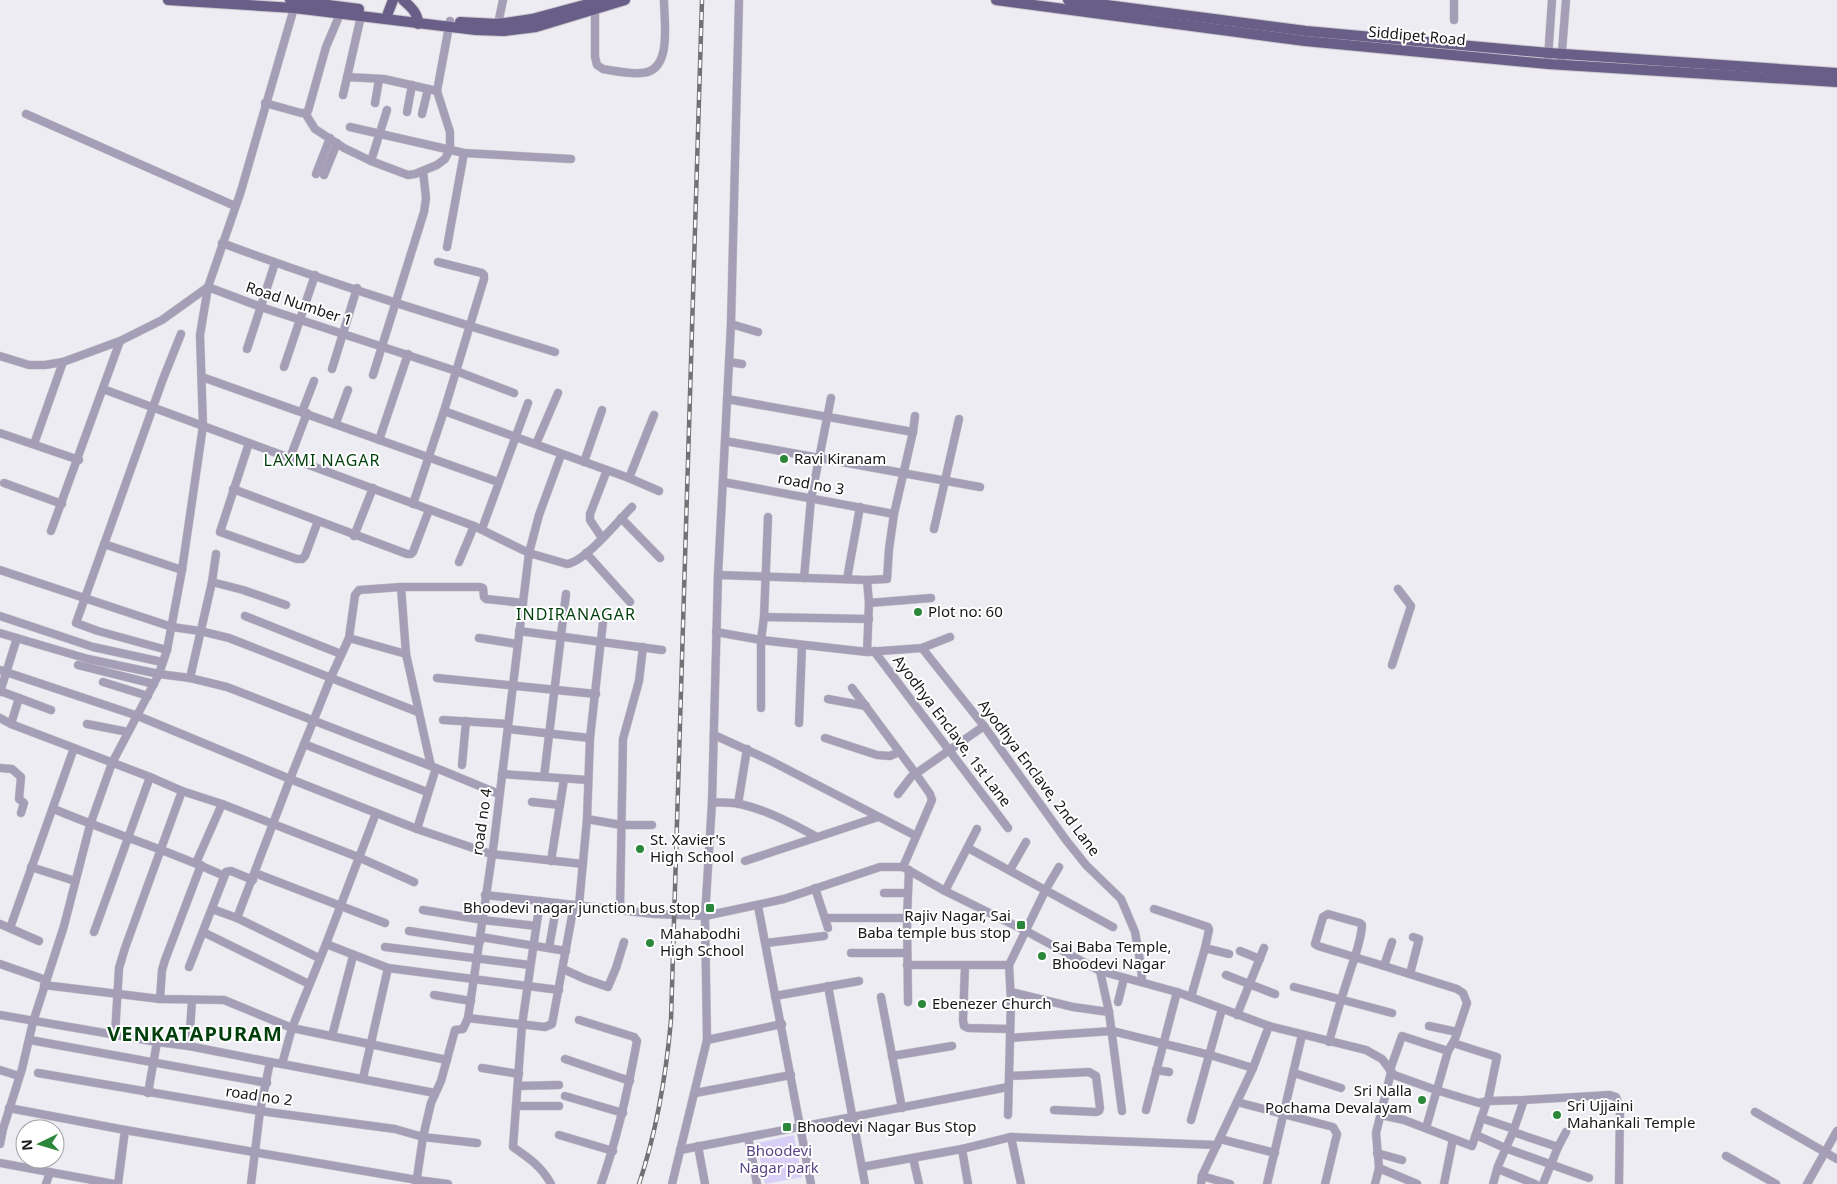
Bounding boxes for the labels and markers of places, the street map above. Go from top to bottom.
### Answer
place label: Ravi Kiranam [794,448,886,468]
marker: Ravi Kiranam [778,453,790,465]
place label: Plot no: 60 [928,601,1003,621]
marker: Plot no: 60 [912,606,924,618]
place label: St. Xavier's High School [650,829,734,866]
marker: St. Xavier's High School [634,843,646,855]
place label: Bhoodevi nagar junction bus stop [463,897,700,917]
marker: Bhoodevi nagar junction bus stop [704,902,716,914]
place label: Rajiv Nagar, Sai Baba temple bus stop [857,905,1011,942]
marker: Rajiv Nagar, Sai Baba temple bus stop [1015,919,1027,931]
place label: Mahabodhi High School [660,923,744,960]
place label: Sai Baba Temple, Bhoodevi Nagar [1052,936,1171,973]
marker: Mahabodhi High School [644,937,656,949]
marker: Sai Baba Temple, Bhoodevi Nagar [1036,950,1048,962]
place label: Ebenezer Church [932,993,1052,1013]
marker: Ebenezer Church [916,998,928,1010]
place label: Sri Nalla Pochama Devalayam [1265,1080,1412,1117]
marker: Sri Nalla Pochama Devalayam [1416,1094,1428,1106]
place label: Sri Ujjaini Mahankali Temple [1567,1095,1695,1132]
marker: Sri Ujjaini Mahankali Temple [1551,1109,1563,1121]
place label: Bhoodevi Nagar Bus Stop [797,1116,977,1136]
marker: Bhoodevi Nagar Bus Stop [781,1121,793,1133]

